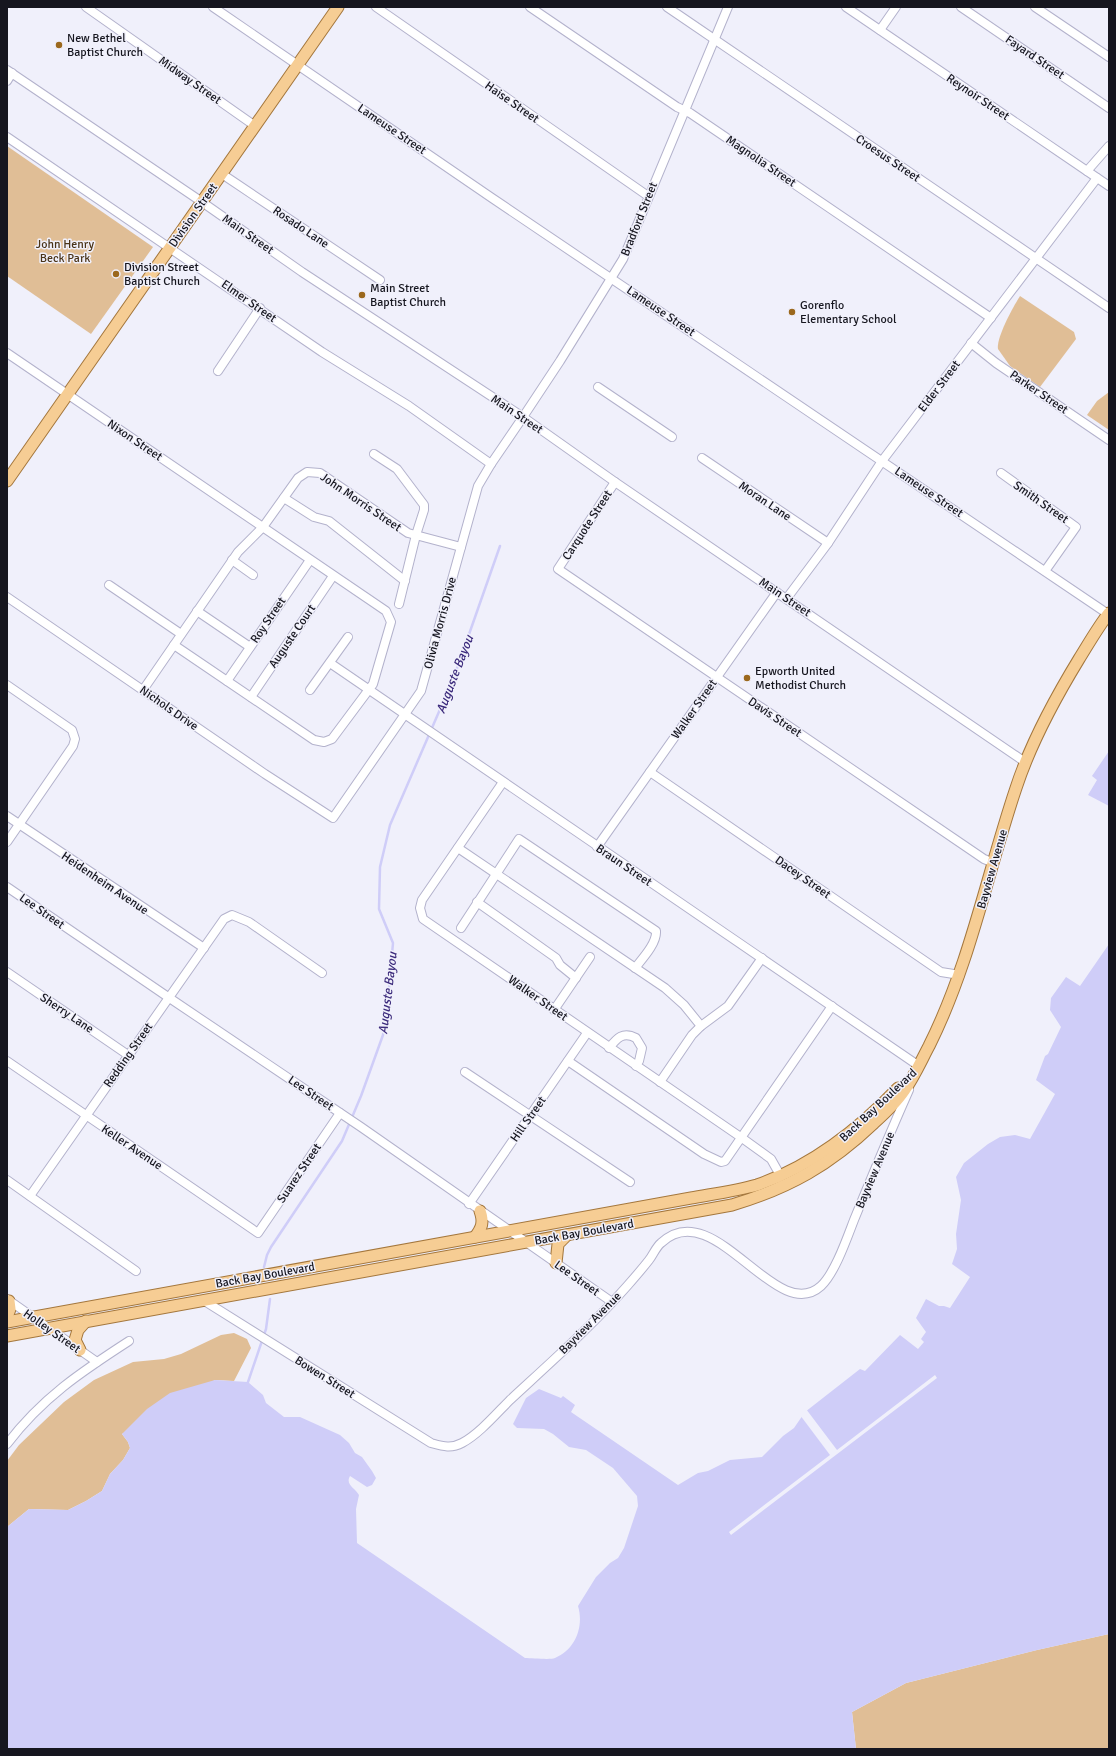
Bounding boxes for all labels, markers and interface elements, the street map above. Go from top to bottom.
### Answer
place label: New Bethel Baptist Church [67,31,143,60]
street label: Fayard Street [1002,32,1067,83]
marker: New Bethel Baptist Church [54,40,64,50]
street label: Midway Street [155,53,224,108]
street label: Reynoir Street [943,71,1012,124]
street label: Haise Street [482,78,542,127]
street label: Lameuse Street [355,101,429,158]
street label: Croesus Street [853,131,923,186]
street label: Magnolia Street [723,132,799,190]
street label: Division Street [166,180,221,250]
street label: Bradford Street [618,180,661,258]
street label: Rosado Lane [270,203,332,252]
street label: Main Street [219,211,276,258]
park label: John Henry Beck Park [36,237,95,266]
place label: Division Street Baptist Church [124,260,200,289]
marker: Division Street Baptist Church [111,269,121,279]
street label: Elmer Street [218,277,279,326]
place label: Main Street Baptist Church [370,281,446,310]
street label: Lameuse Street [624,283,698,340]
marker: Main Street Baptist Church [357,290,367,300]
place label: Gorenflo Elementary School [800,298,897,327]
marker: Gorenflo Elementary School [787,307,797,317]
street label: Elder Street [915,357,964,415]
street label: Parker Street [1007,367,1071,417]
street label: Main Street [488,392,546,437]
street label: Nixon Street [104,416,165,464]
street label: Lameuse Street [892,464,966,521]
street label: John Morris Street [317,470,404,535]
street label: Moran Lane [736,478,794,524]
street label: Smith Street [1010,478,1071,527]
street label: Carquote Street [559,487,616,563]
street label: Olivia Morris Drive [421,575,460,671]
street label: Main Street [756,575,814,620]
street label: Roy Street [247,594,289,646]
street label: Auguste Court [266,602,319,671]
water label: Auguste Bayou [433,632,477,716]
place label: Epworth United Methodist Church [755,664,846,693]
marker: Epworth United Methodist Church [742,673,752,683]
street label: Walker Street [668,677,720,742]
street label: Nichols Drive [137,683,201,734]
street label: Davis Street [745,694,804,741]
street label: Bayview Avenue [974,828,1011,911]
street label: Braun Street [593,841,655,890]
street label: Heidenheim Avenue [58,849,151,918]
street label: Dacey Street [772,853,834,902]
street label: Lee Street [16,890,67,932]
water label: Auguste Bayou [375,950,401,1035]
street label: Walker Street [505,972,570,1024]
street label: Sherry Lane [37,990,96,1037]
street label: Redding Street [101,1020,156,1091]
street label: Back Bay Boulevard [836,1066,920,1145]
street label: Lee Street [285,1073,336,1114]
street label: Hill Street [507,1094,550,1145]
street label: Keller Avenue [98,1122,165,1173]
street label: Bayview Avenue [853,1129,898,1211]
street label: Suarez Street [274,1141,325,1206]
street label: Back Bay Boulevard [533,1216,635,1249]
street label: Lee Street [551,1257,602,1299]
street label: Back Bay Boulevard [214,1259,316,1292]
street label: Bayview Avenue [556,1289,625,1358]
street label: Holley Street [20,1306,83,1357]
street label: Bowen Street [292,1353,358,1402]

